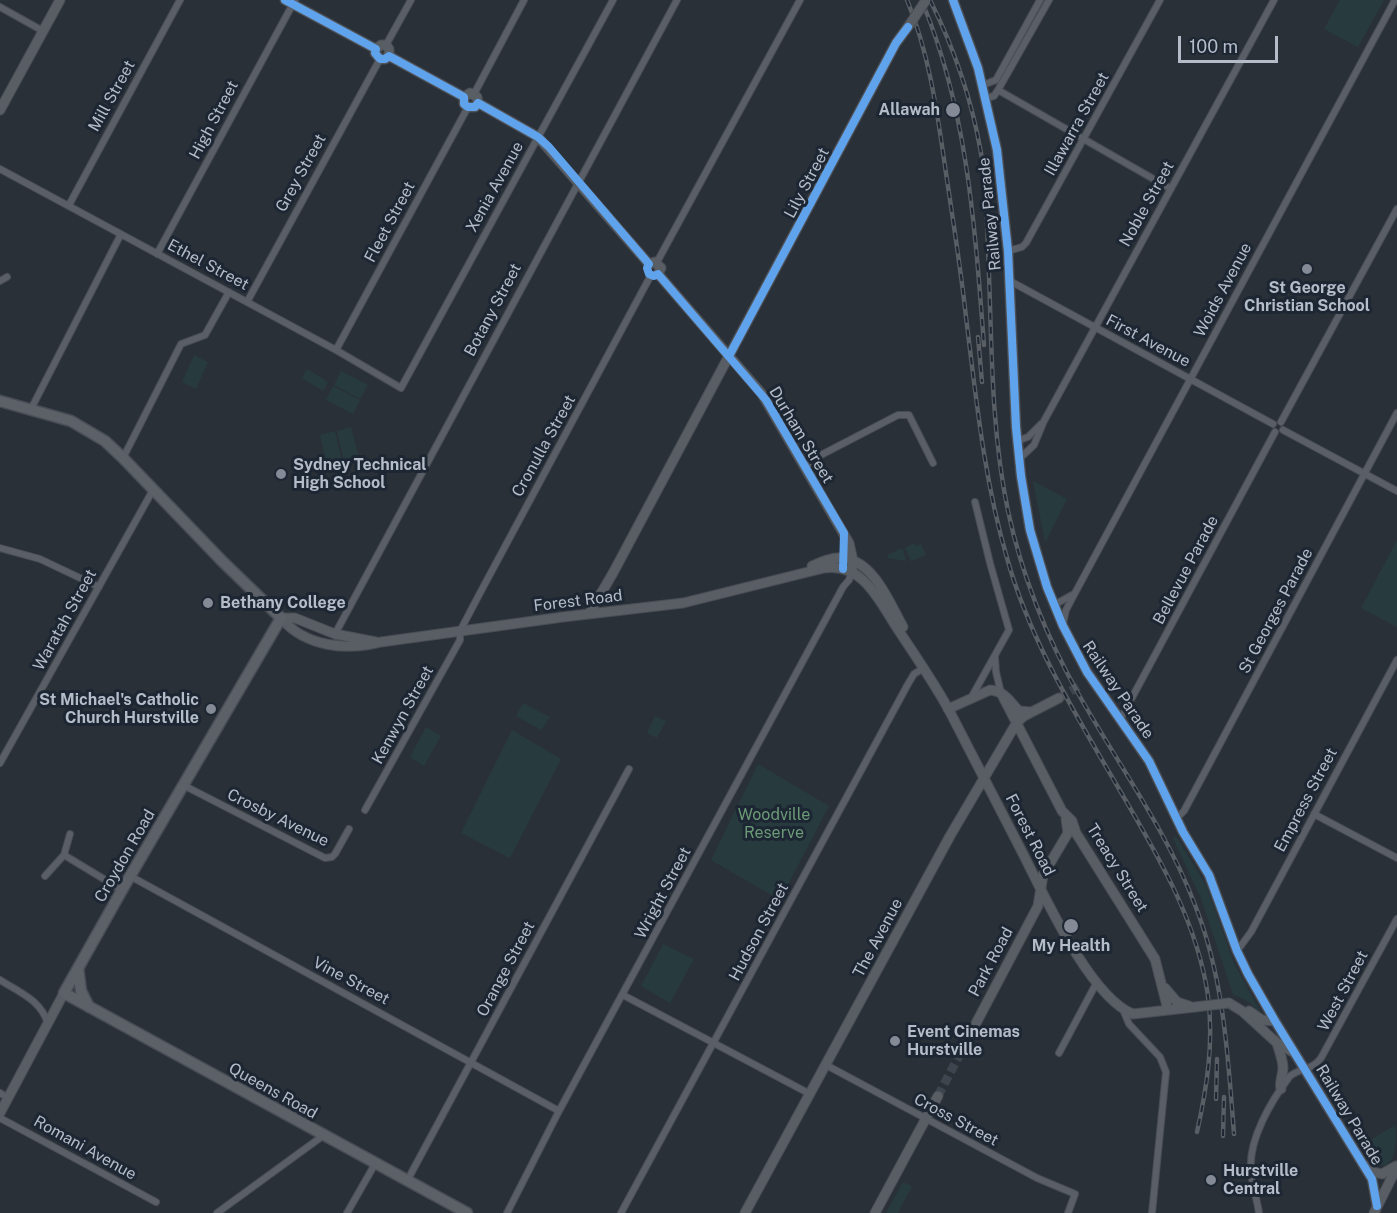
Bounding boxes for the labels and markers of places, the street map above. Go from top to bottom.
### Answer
place label: Allawah [879,100,940,120]
marker: Allawah [944,101,962,119]
marker: St George Christian School [1300,262,1314,276]
place label: St George Christian School [1244,278,1370,316]
place label: Sydney Technical High School [293,455,427,493]
marker: Sydney Technical High School [274,467,288,481]
place label: Bethany College [220,593,346,613]
marker: Bethany College [201,596,215,610]
place label: St Michael's Catholic Church Hurstville [39,690,199,728]
marker: St Michael's Catholic Church Hurstville [204,702,218,716]
marker: My Health [1062,917,1080,935]
place label: My Health [1032,936,1110,956]
place label: Event Cinemas Hurstville [907,1022,1020,1060]
marker: Event Cinemas Hurstville [888,1034,902,1048]
place label: Hurstville Central [1223,1161,1298,1199]
marker: Hurstville Central [1204,1173,1218,1187]

